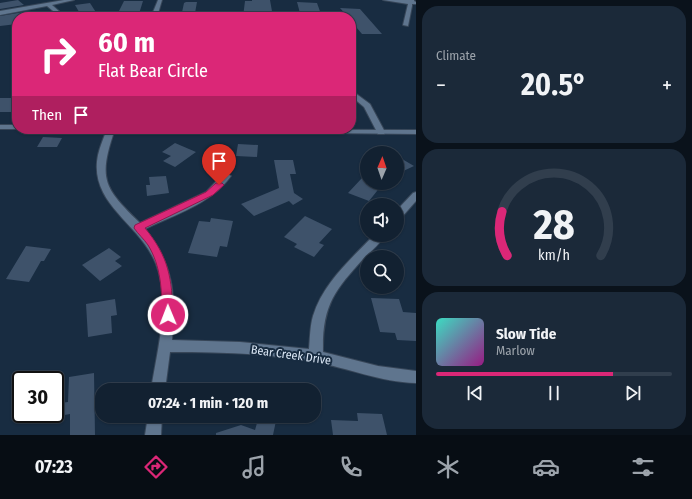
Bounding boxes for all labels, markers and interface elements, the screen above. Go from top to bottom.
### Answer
text: 60 m [98,26,155,59]
icon: right [32,28,84,80]
text: Climate [436,48,476,63]
text: Flat Bear Circle [98,60,208,82]
text: 20.5° [521,67,587,103]
text: − [436,72,446,99]
text: + [662,72,672,99]
icon: arrive [70,104,92,126]
text: Then [32,106,62,124]
pin [202,144,236,185]
north arrow [360,146,404,190]
map controls [360,146,404,294]
icon: arrive [208,150,230,172]
button: sound [360,198,404,242]
text: 28 [532,199,575,249]
text: km/h [538,246,570,263]
button: search [360,250,404,294]
position arrow [147,294,189,336]
text: Slow Tide [496,325,556,343]
street label: Bear Creek Drive [250,342,332,368]
text: Marlow [496,343,535,358]
speed limit sign: 30 [12,371,64,423]
icon: previous [464,382,486,404]
icon: pause [543,382,565,404]
icon: next [622,382,644,404]
text: 07:24 · 1 min · 120 m [148,394,268,412]
icon: directions [142,453,170,481]
icon: music [240,453,268,481]
icon: phone [337,453,365,481]
icon: climate [434,453,462,481]
icon: car [532,453,560,481]
icon: filters [629,453,657,481]
text: 07:23 [35,456,73,478]

